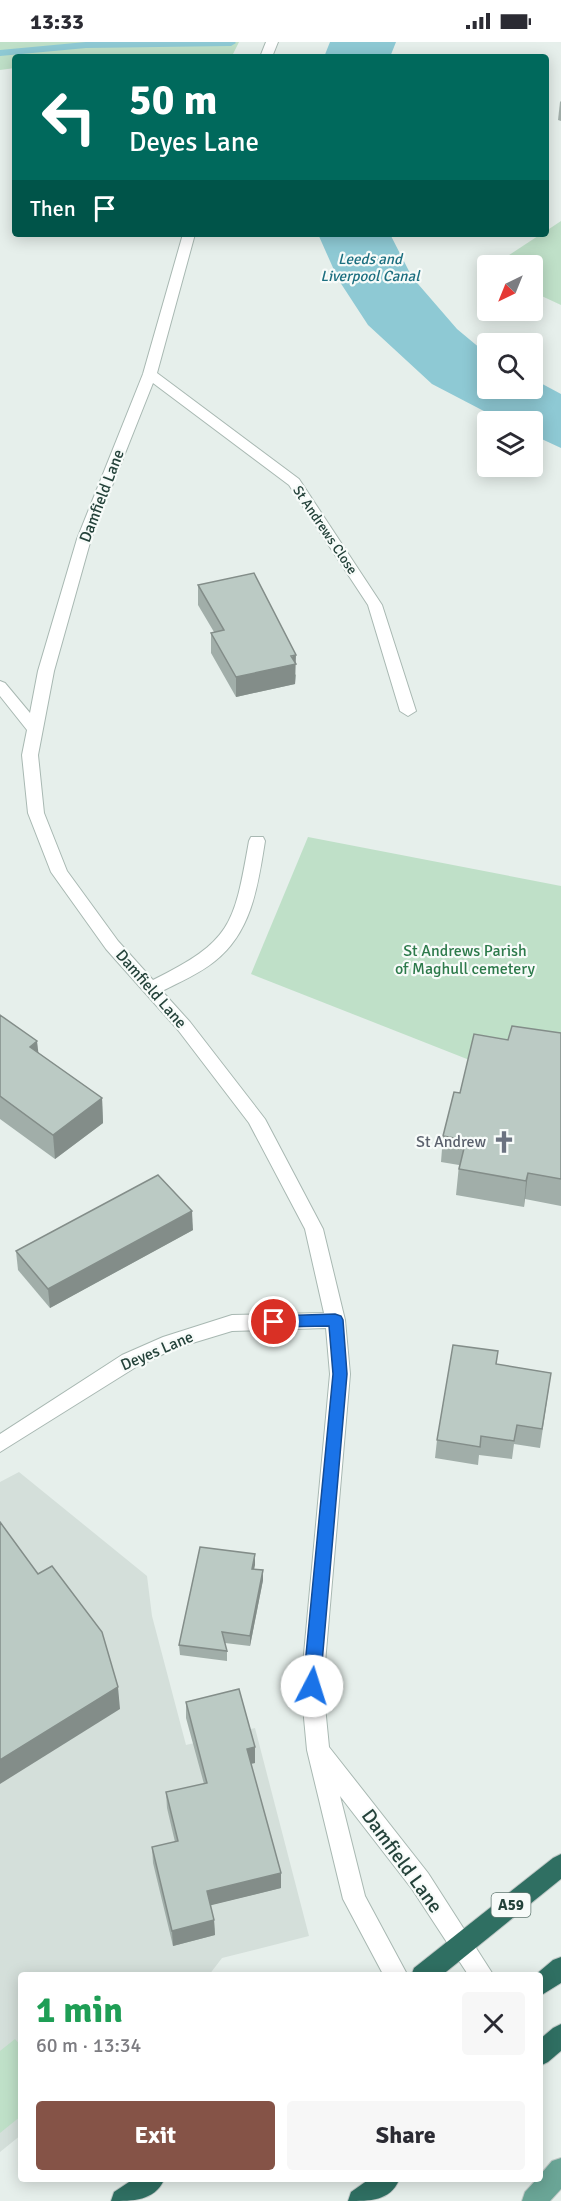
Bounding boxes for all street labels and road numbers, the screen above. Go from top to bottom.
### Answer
street label: Damfield Lane [75,447,129,545]
street label: St Andrews Close [289,482,361,578]
street label: Damfield Lane [111,945,191,1033]
street label: Deyes Lane [118,1327,196,1375]
street label: Damfield Lane [356,1804,448,1918]
road number: A59 [492,1893,530,1917]

